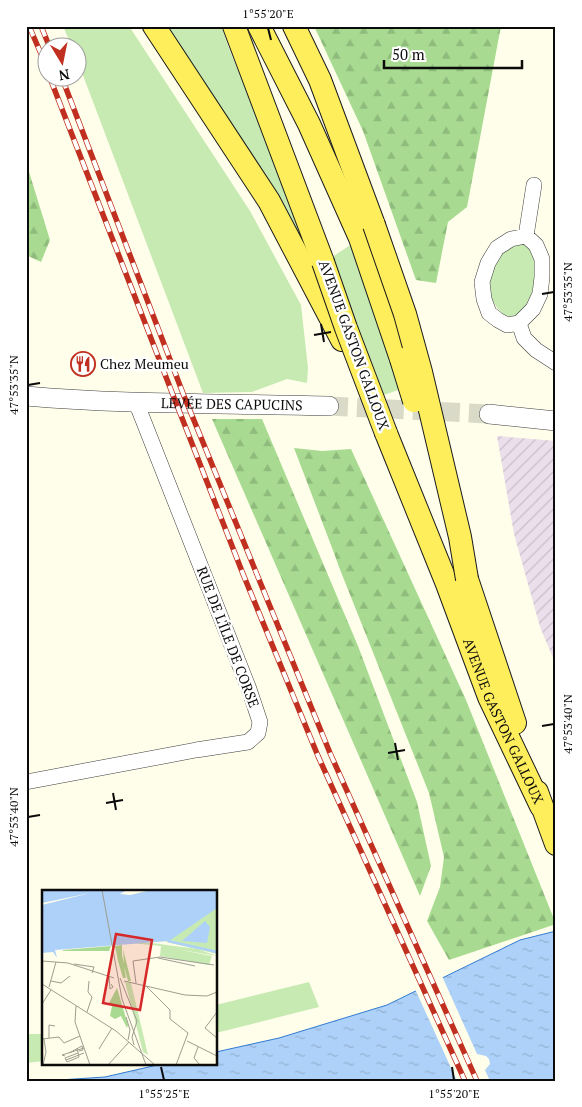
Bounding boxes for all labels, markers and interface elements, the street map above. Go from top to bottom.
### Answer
text: 1°55'20"E [242,6,294,21]
north arrow [38,38,88,88]
scale bar [384,38,522,70]
text: 50 m [392,44,425,64]
text: N [57,65,71,86]
street label: AVENUE GASTON GALLOUX [315,257,394,433]
text: 47°53'35"N [560,262,575,322]
restaurant icon: Chez Meumeu [70,351,96,377]
place label: Chez Meumeu [100,354,189,373]
text: 47°53'35"N [6,355,21,415]
street label: LEVÉE DES CAPUCINS [161,393,303,414]
street label: RUE DE L'ÎLE DE CORSE [193,564,264,710]
street label: AVENUE GASTON GALLOUX [459,635,549,807]
text: 47°53'40"N [560,694,575,754]
text: 47°53'40"N [6,787,21,847]
inset map [42,890,218,1064]
text: 1°55'25"E [138,1086,190,1101]
text: 1°55'20"E [428,1086,480,1101]

